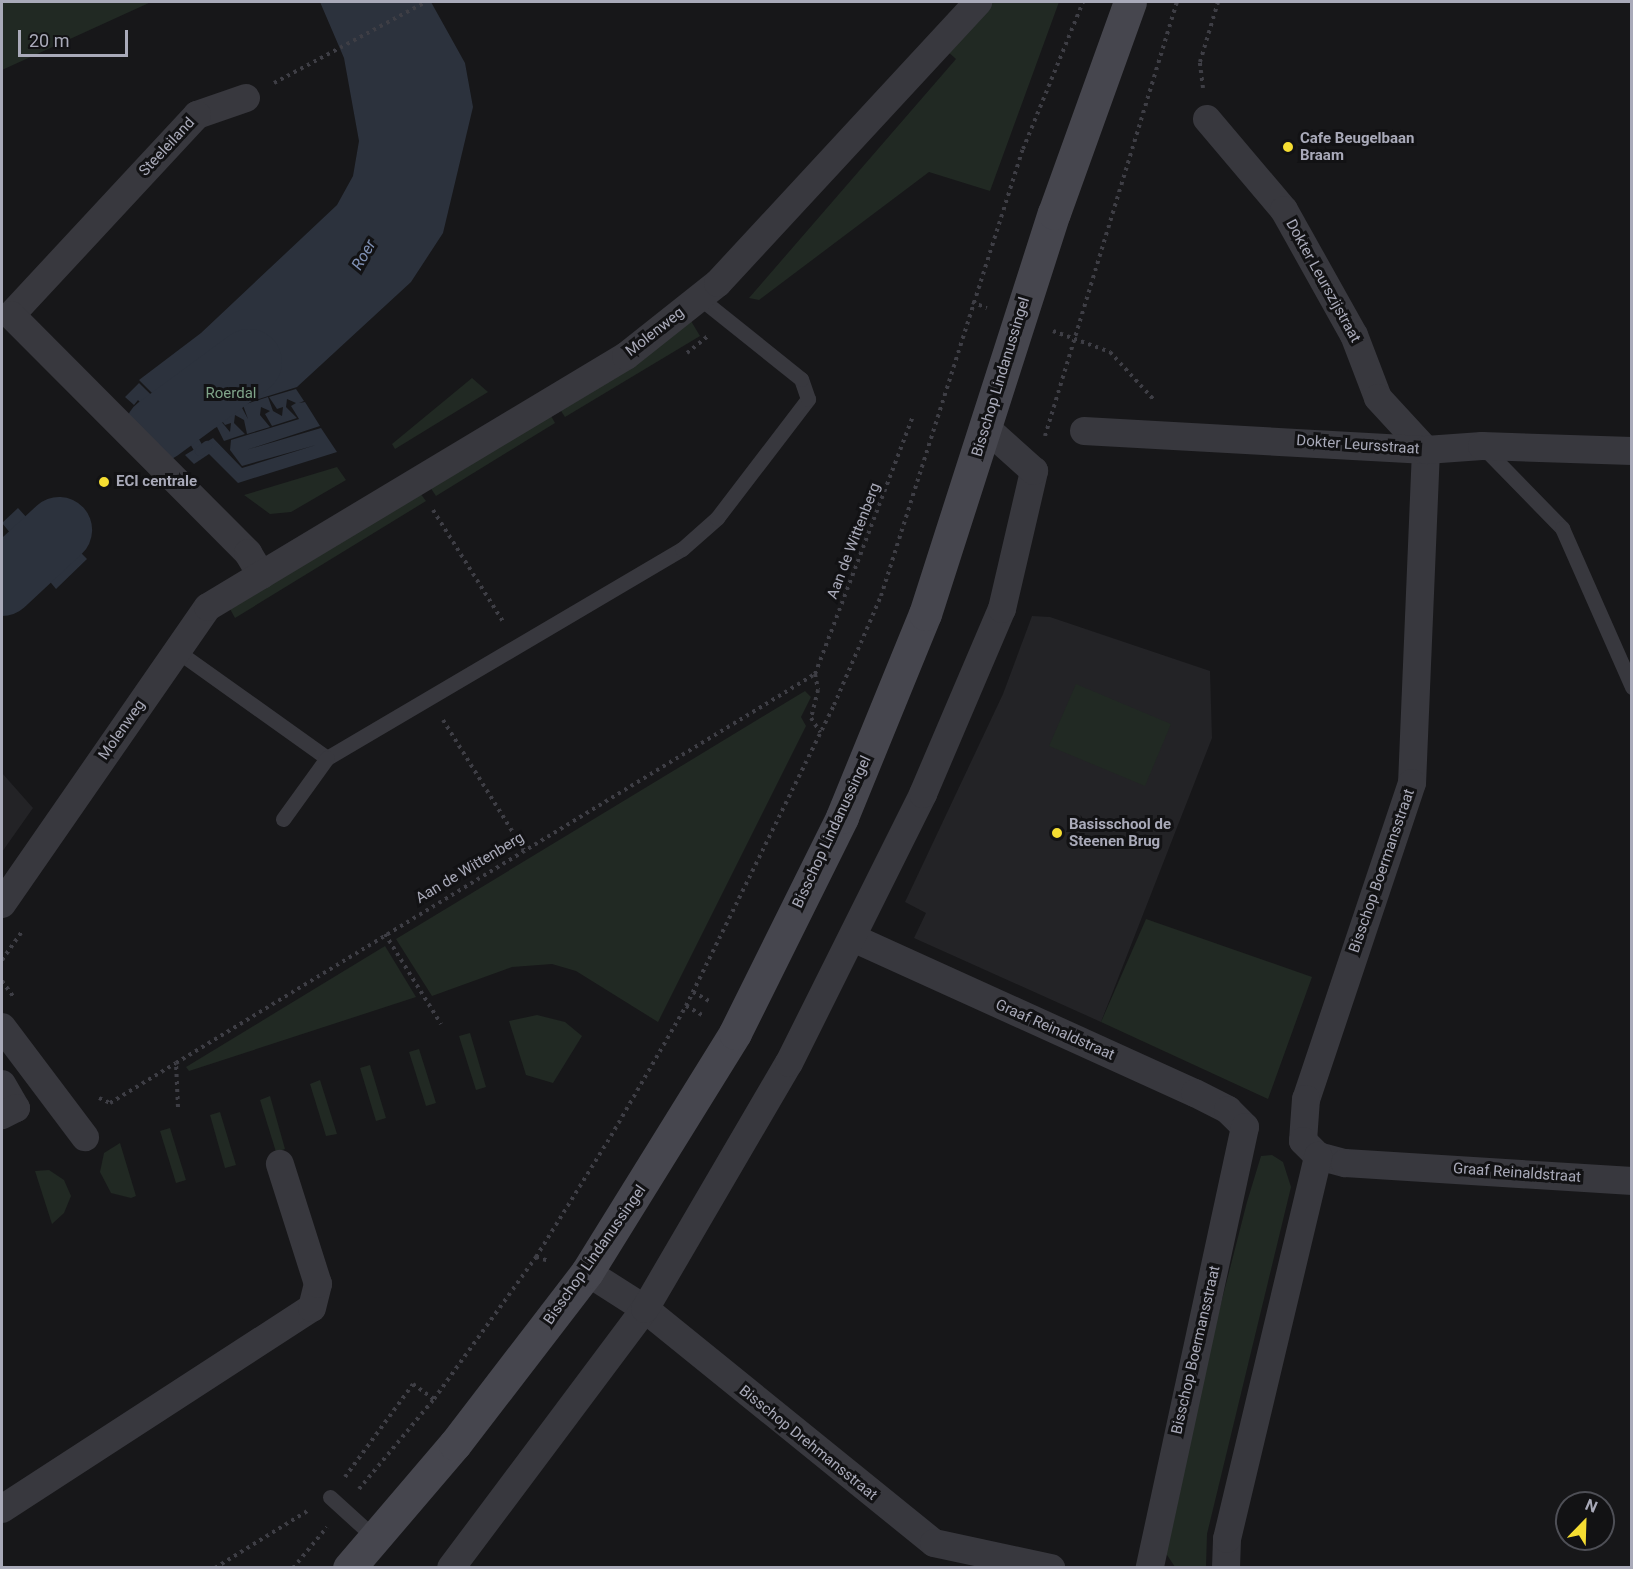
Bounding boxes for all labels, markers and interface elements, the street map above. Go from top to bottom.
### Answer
scale bar [21,18,130,56]
text: 20 m [29,30,69,51]
street label: Steeleiland [135,114,199,180]
place label: Cafe Beugelbaan Braam [1300,129,1414,164]
marker: Cafe Beugelbaan Braam [1281,140,1295,154]
street label: Dokter Leurszijstraat [1282,216,1364,346]
water label: Roer [348,236,380,274]
street label: Bisschop Lindanussingel [968,295,1034,459]
street label: Molenweg [622,304,688,360]
park label: Roerdal [206,385,256,403]
street label: Dokter Leursstraat [1296,432,1420,458]
place label: ECI centrale [116,473,197,491]
marker: ECI centrale [97,475,111,489]
street label: Aan de Wittenberg [824,480,884,602]
street label: Molenweg [95,697,149,763]
street label: Bisschop Lindanussingel [789,753,875,911]
street label: Bisschop Boermansstraat [1345,787,1419,955]
place label: Basisschool de Steenen Brug [1069,815,1171,850]
marker: Basisschool de Steenen Brug [1050,826,1064,840]
street label: Aan de Wittenberg [413,829,527,907]
street label: Graaf Reinaldstraat [993,996,1117,1064]
street label: Graaf Reinaldstraat [1452,1160,1582,1186]
street label: Bisschop Lindanussingel [540,1182,650,1328]
street label: Bisschop Boermansstraat [1168,1264,1224,1436]
street label: Bisschop Drehmansstraat [735,1382,881,1504]
north arrow [1555,1491,1615,1551]
text: N [1583,1495,1600,1517]

